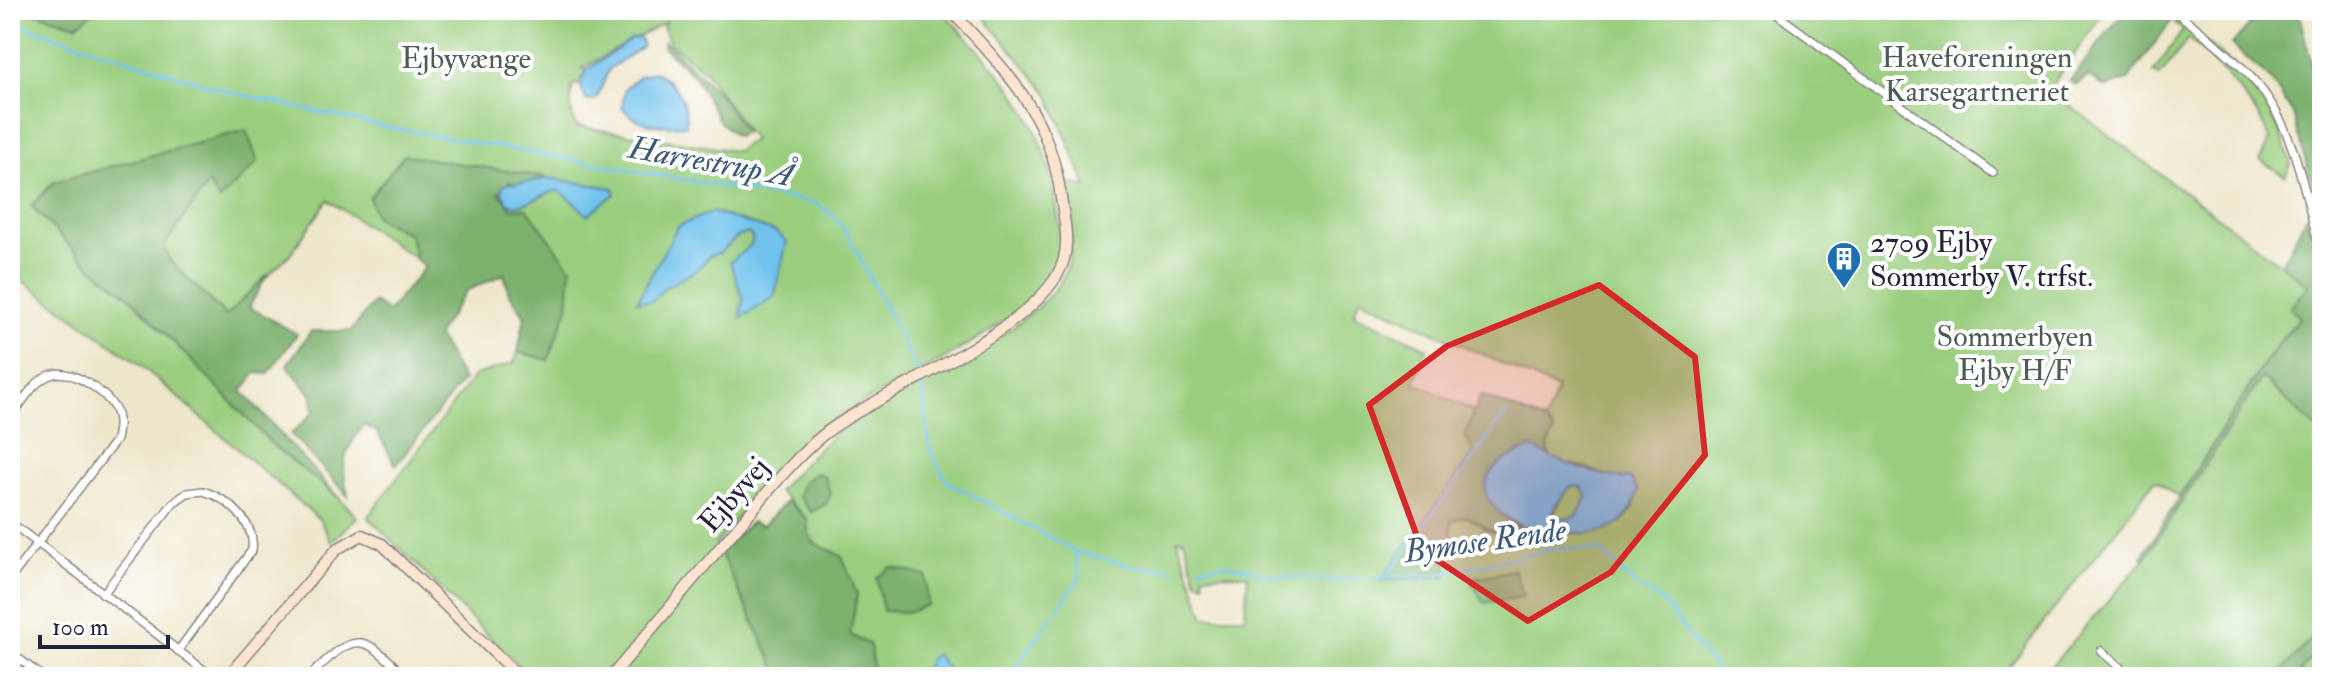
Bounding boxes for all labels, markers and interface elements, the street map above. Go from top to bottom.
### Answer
park label: Haveforeningen Karsegartneriet [1882,39,2072,110]
park label: Ejbyvænge [401,40,531,77]
water label: Harrestrup Å [623,127,799,197]
place label: 2709 Ejby Sommerby V. trfst. [1870,224,2093,295]
building icon: 2709 Ejby Sommerby V. trfst. [1825,240,1863,290]
park label: Sommerbyen Ejby H/F [1937,318,2093,389]
street label: Ejbyvej [691,449,777,541]
water label: Bymose Rende [1399,510,1569,572]
scale bar [40,599,168,649]
text: 100 m [52,612,109,643]

